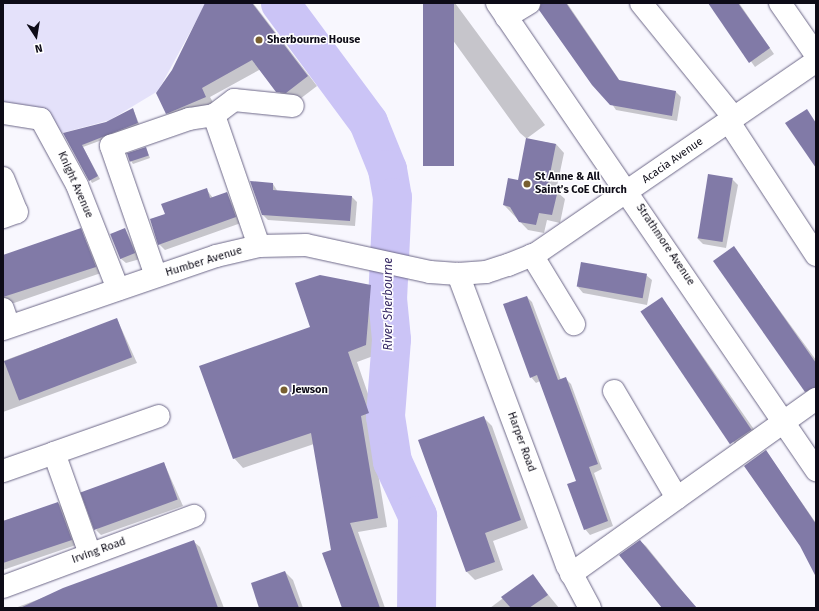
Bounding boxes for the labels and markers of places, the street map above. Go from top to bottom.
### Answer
place label: Sherbourne House [267,33,360,47]
marker: Sherbourne House [254,35,264,45]
place label: St Anne & All Saint’s CoE Church [535,171,627,197]
marker: St Anne & All Saint’s CoE Church [522,179,532,189]
place label: Jewson [292,383,328,397]
marker: Jewson [279,385,289,395]

